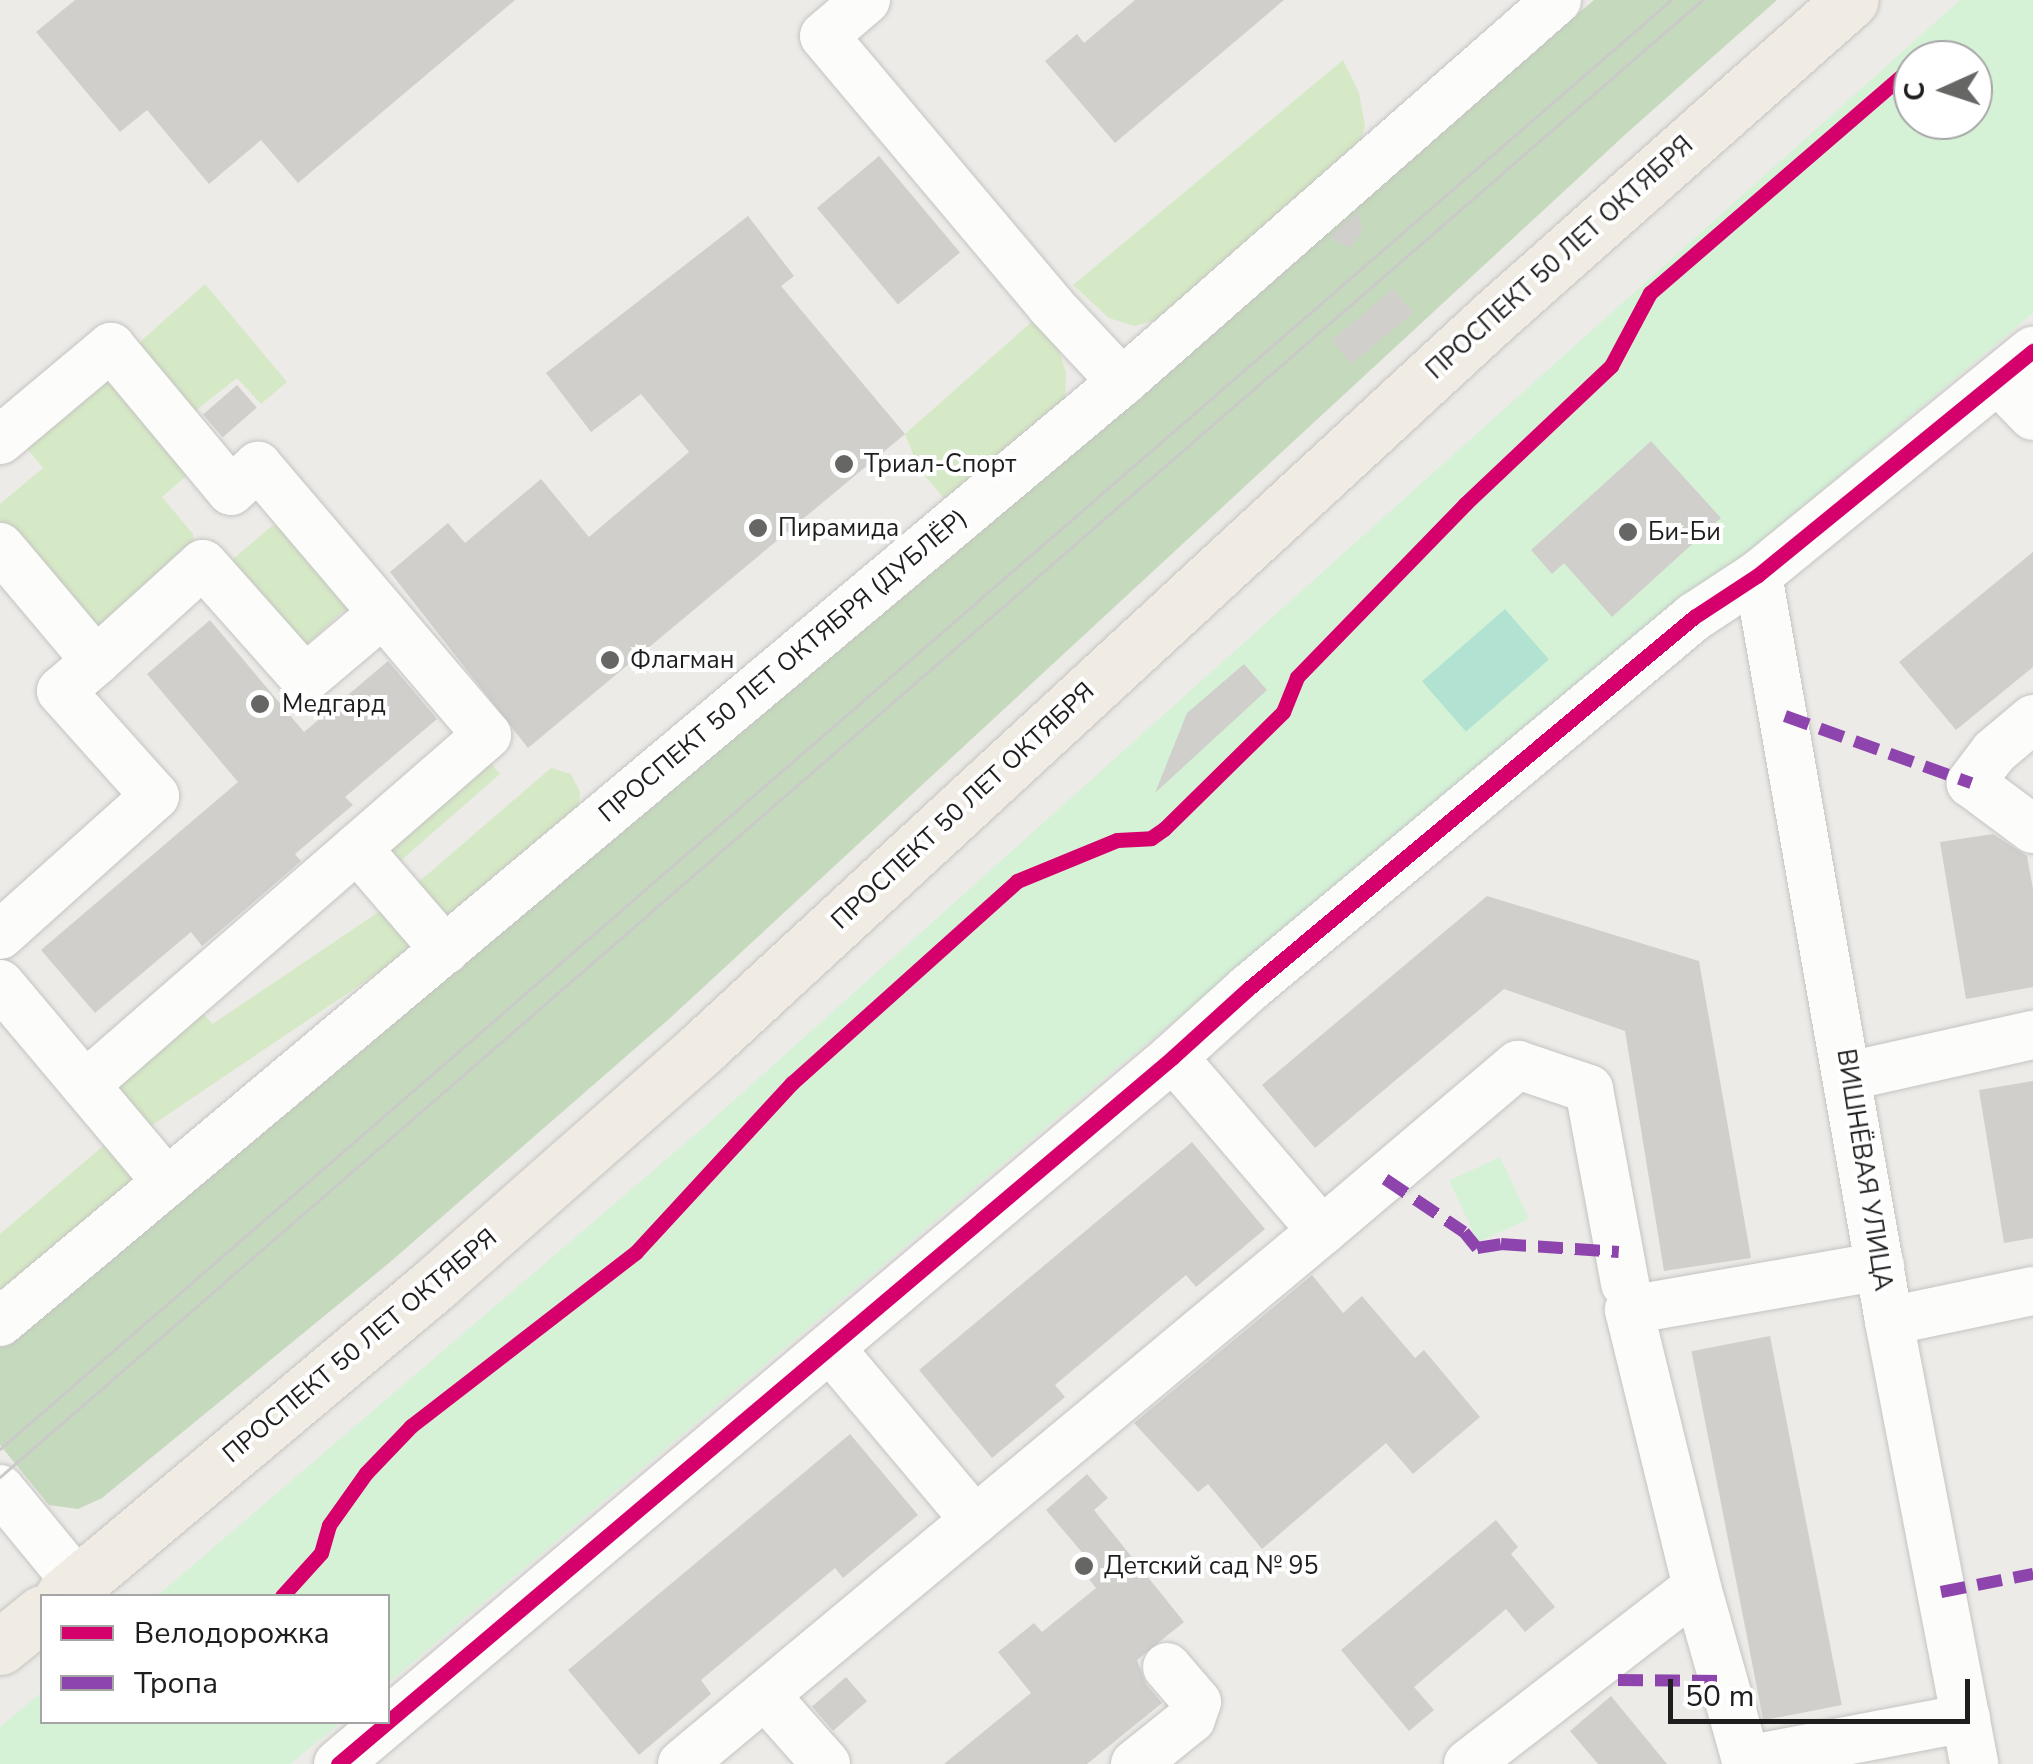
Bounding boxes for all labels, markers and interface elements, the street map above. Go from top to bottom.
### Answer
north arrow [1893,40,1993,140]
text: С [1896,81,1935,102]
street label: ПРОСПЕКТ 50 ЛЕТ ОКТЯБРЯ [1421,130,1699,386]
place label: Триал-Спорт [864,449,1016,479]
marker: Триал-Спорт [833,453,855,475]
street label: ПРОСПЕКТ 50 ЛЕТ ОКТЯБРЯ (ДУБЛЁР) [593,503,973,829]
place label: Пирамида [778,513,899,543]
marker: Пирамида [747,517,769,539]
place label: Би-Би [1648,517,1721,547]
marker: Би-Би [1617,521,1639,543]
place label: Флагман [630,645,734,675]
marker: Флагман [599,649,621,671]
street label: ПРОСПЕКТ 50 ЛЕТ ОКТЯБРЯ [825,676,1101,936]
place label: Медгард [282,689,386,719]
marker: Медгард [247,691,273,717]
street label: ВИШНЁВАЯ УЛИЦА [1830,1047,1898,1293]
street label: ПРОСПЕКТ 50 ЛЕТ ОКТЯБРЯ [217,1223,503,1469]
place label: Детский сад № 95 [1104,1551,1319,1581]
marker: Детский сад № 95 [1073,1555,1095,1577]
legend [40,1594,390,1724]
text: Велодорожка [134,1613,330,1654]
scale bar [1673,1659,1976,1721]
text: Тропа [134,1663,218,1704]
text: 50 m [1685,1676,1754,1717]

